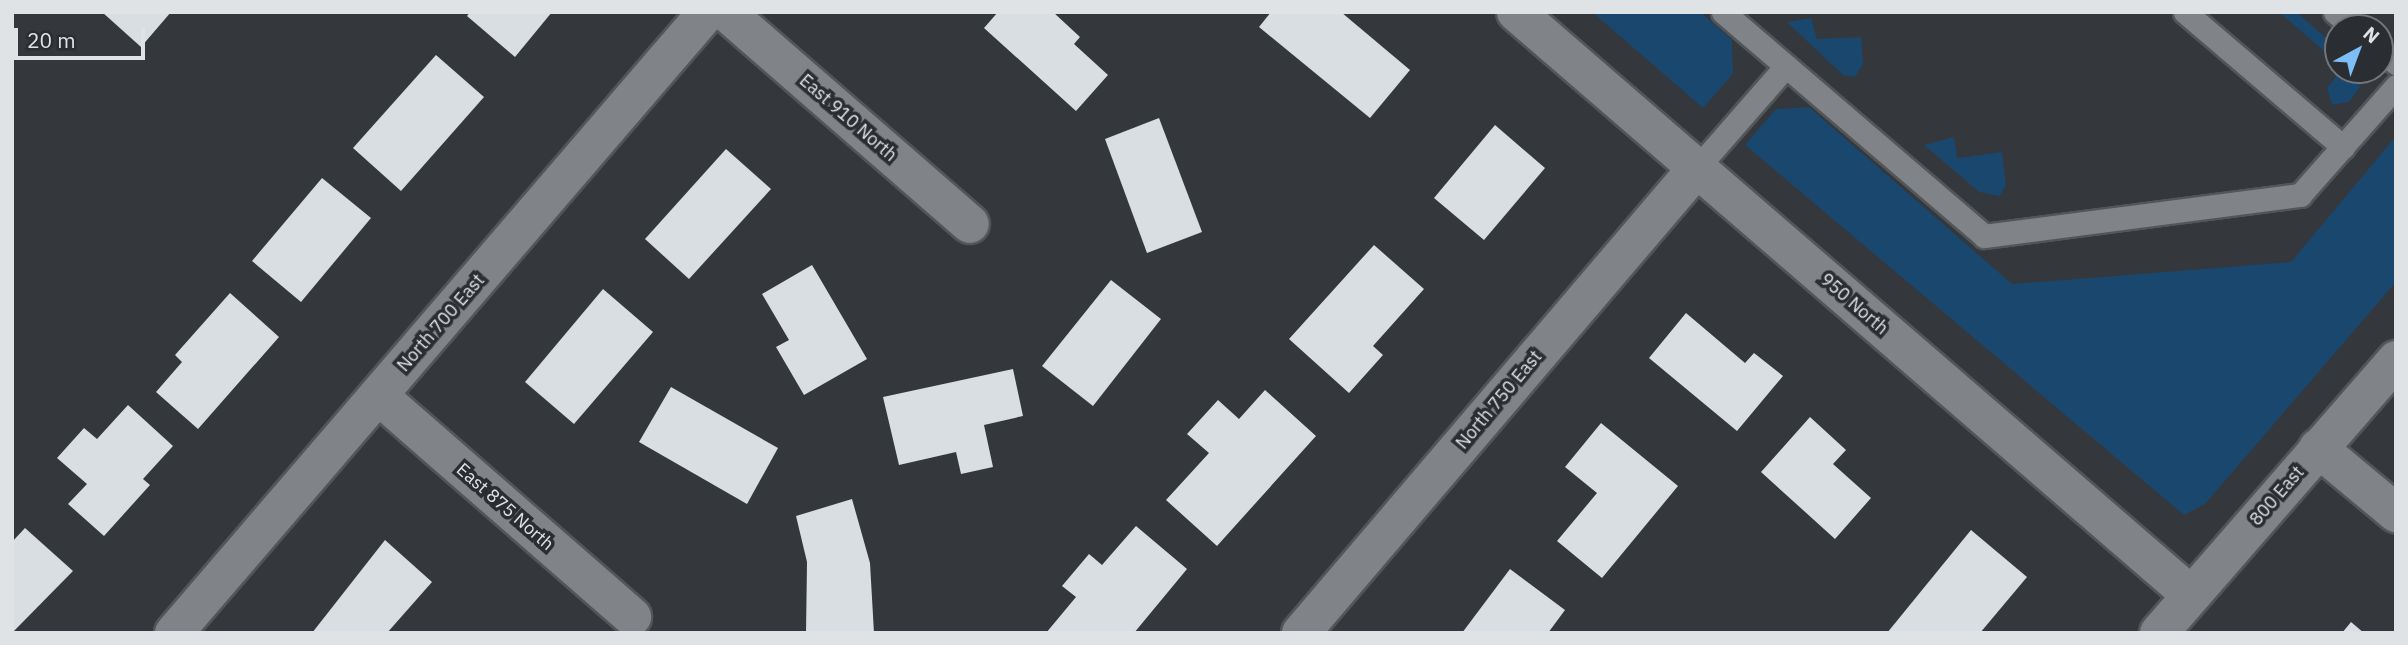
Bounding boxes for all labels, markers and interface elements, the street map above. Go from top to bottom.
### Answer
scale bar [18,14,149,58]
north arrow [2324,14,2394,84]
text: N [2358,21,2385,48]
text: 20 m [27,26,76,54]
street label: East 910 North [795,70,901,166]
street label: 950 North [1816,269,1892,339]
street label: North 700 East [393,270,489,376]
street label: North 750 East [1452,346,1546,454]
street label: East 875 North [452,459,558,555]
street label: 800 East [2245,462,2309,530]

